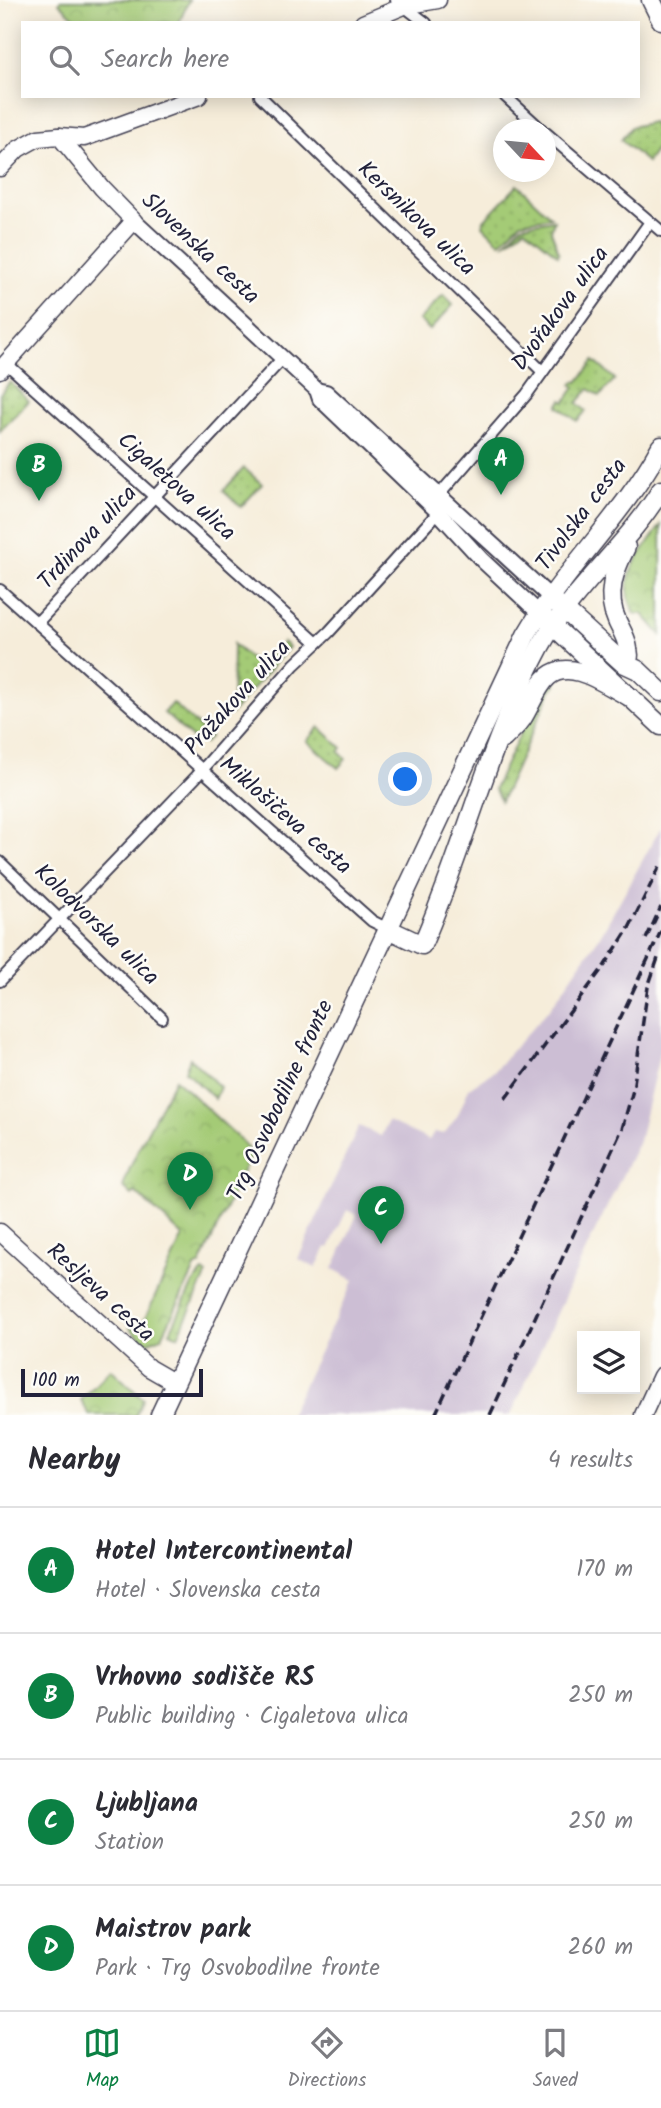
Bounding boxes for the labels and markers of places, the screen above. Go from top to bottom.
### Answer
pin: A [478,437,524,495]
pin: B [16,443,62,501]
pin: D [167,1152,213,1210]
pin: C [358,1186,404,1244]

